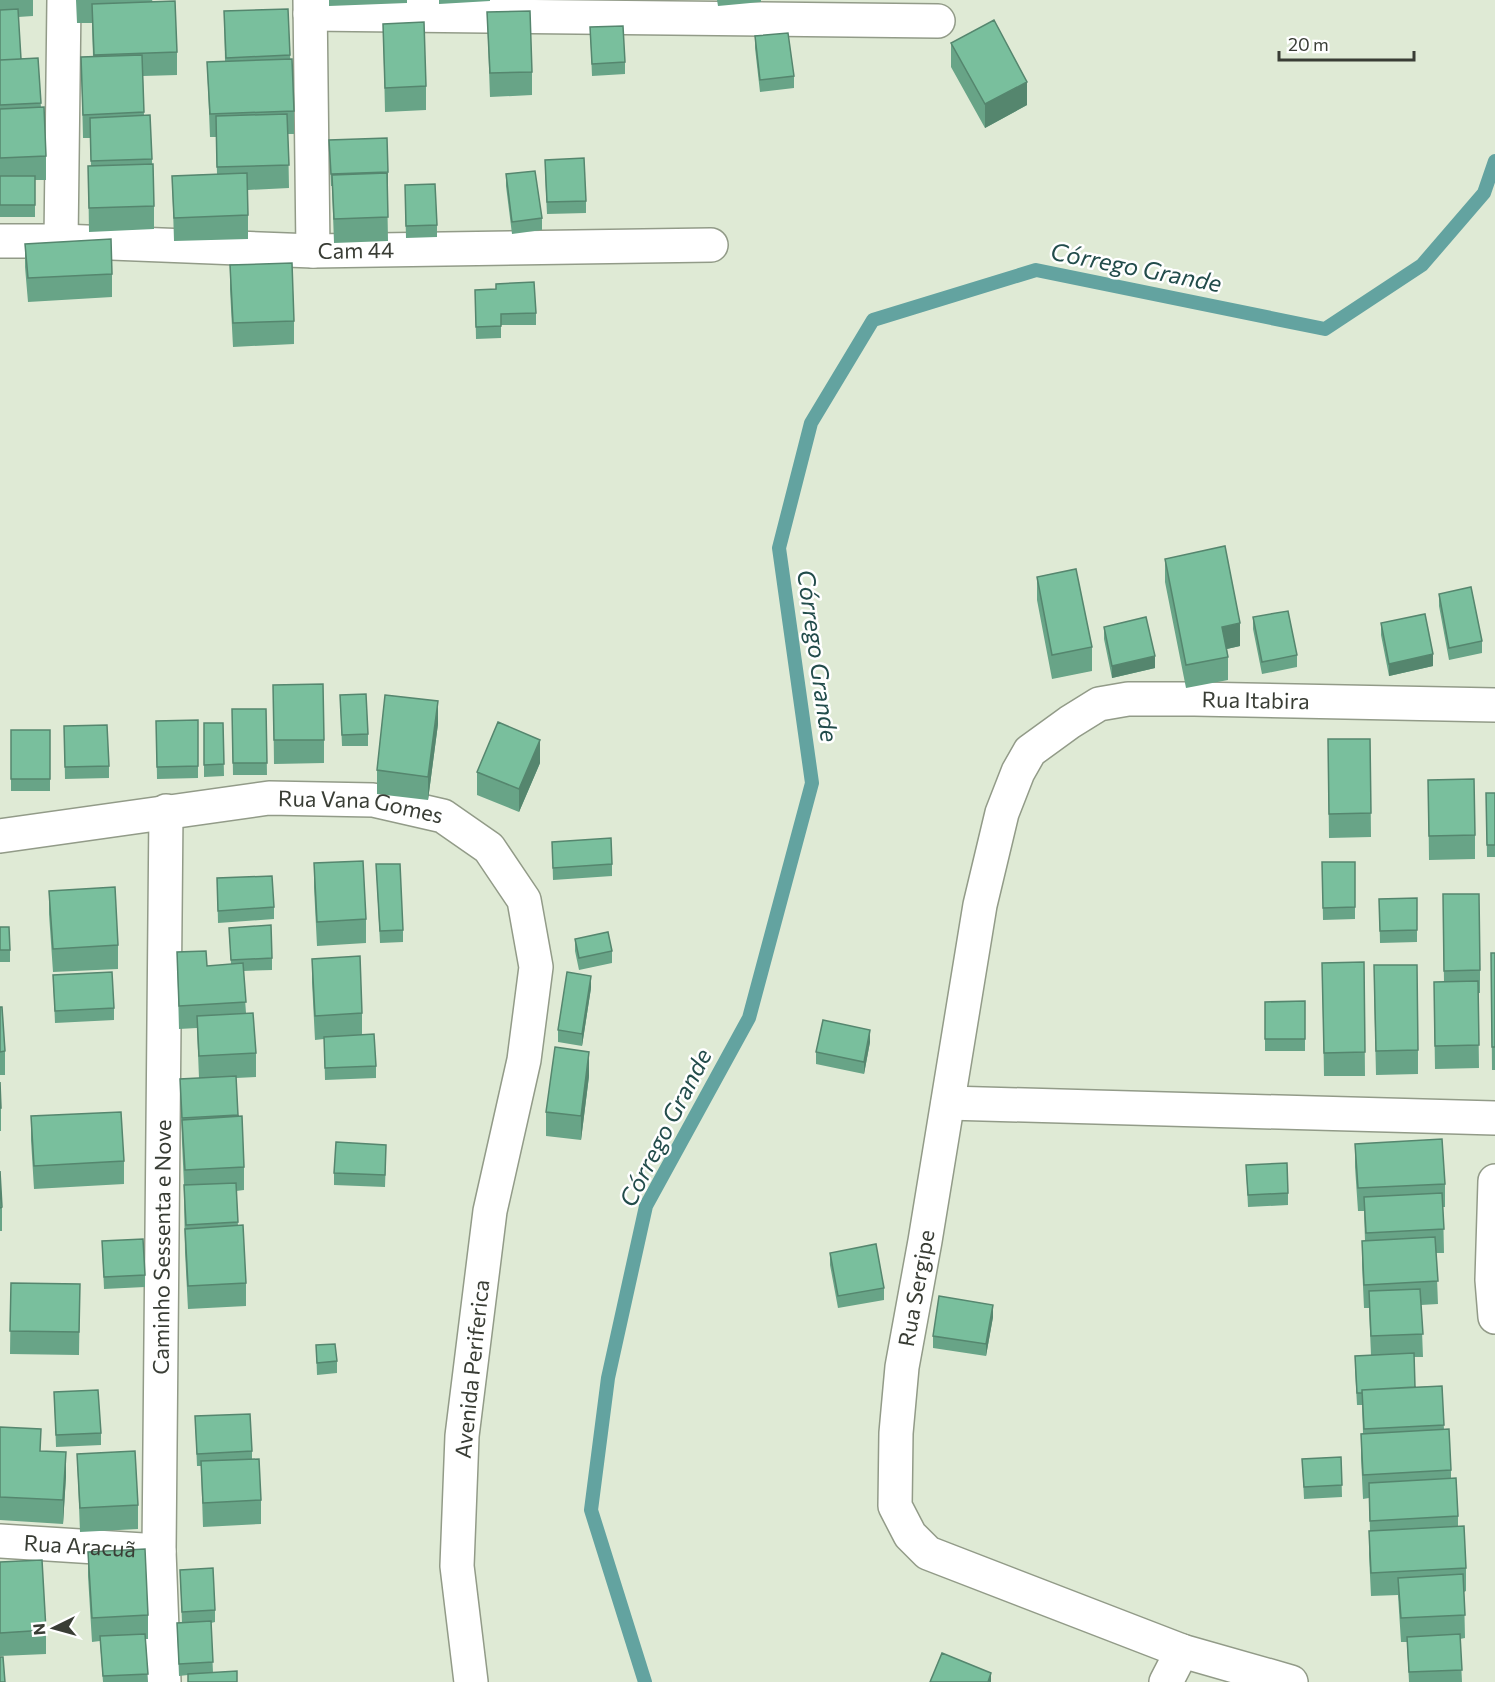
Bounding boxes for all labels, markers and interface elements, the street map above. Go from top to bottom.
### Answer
scale bar [1279,24,1414,62]
text: 20 m [1288,33,1329,55]
street label: Cam 44 [317,236,394,264]
water label: Córrego Grande [1048,236,1225,297]
water label: Córrego Grande [792,568,845,744]
street label: Rua Itabira [1201,685,1310,714]
street label: Rua Vana Gomes [278,784,446,829]
water label: Córrego Grande [612,1043,717,1211]
street label: Caminho Sessenta e Nove [147,1119,176,1375]
street label: Rua Sergipe [892,1228,940,1349]
street label: Avenida Periferica [449,1278,494,1460]
street label: Rua Aracuã [23,1529,137,1563]
north arrow [24,1598,84,1658]
text: N [29,1623,49,1636]

